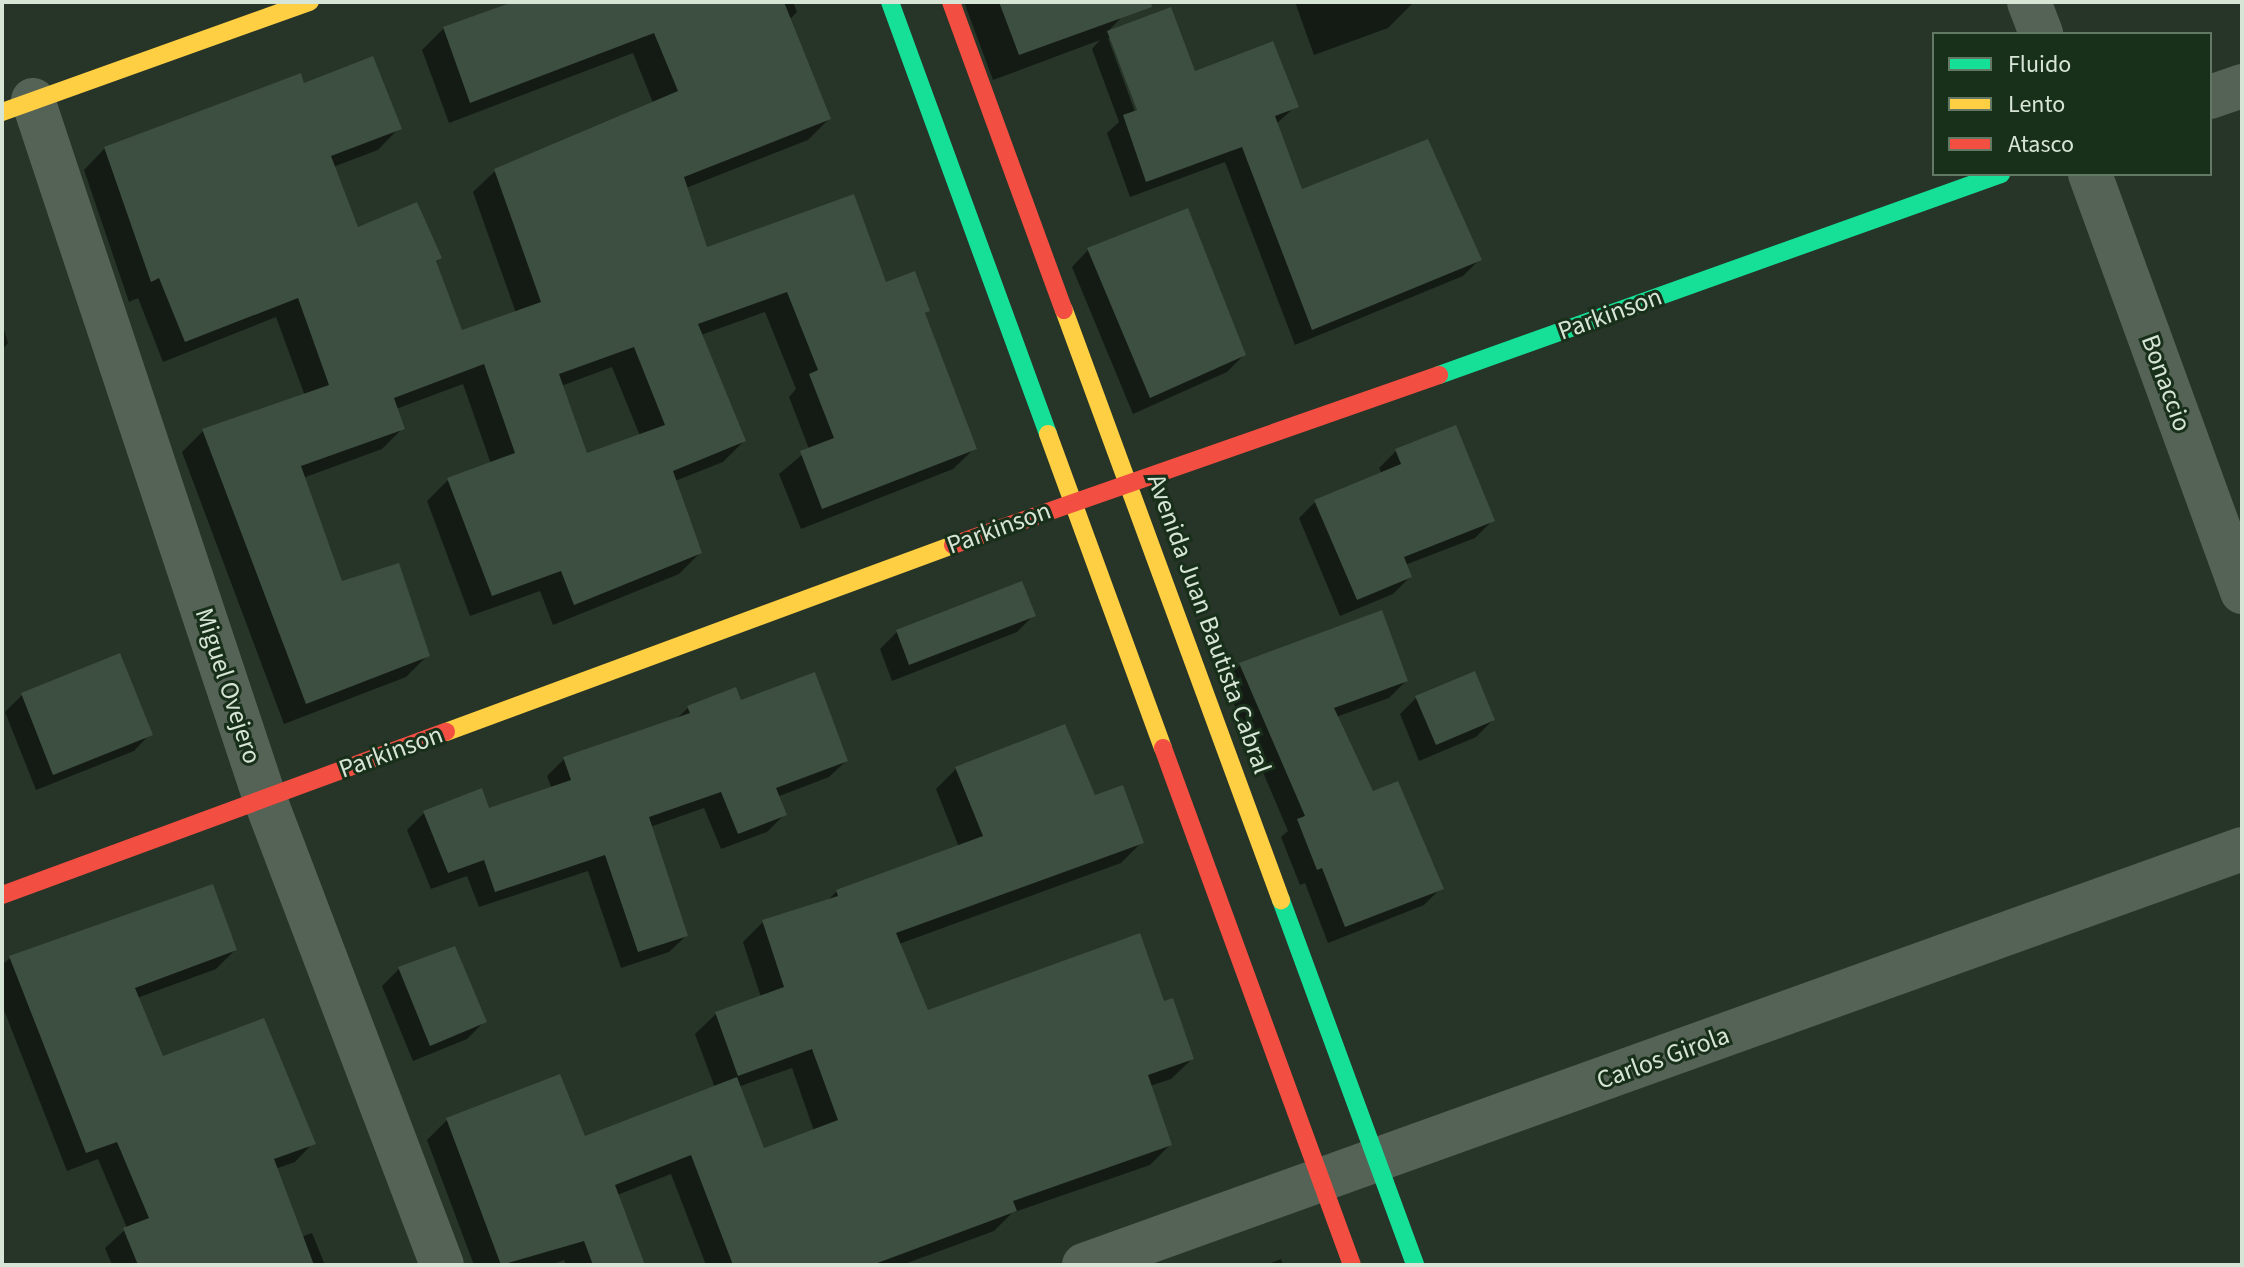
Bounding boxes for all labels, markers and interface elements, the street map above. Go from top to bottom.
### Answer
legend [1932,32,2212,176]
text: Fluido [2008,47,2071,82]
text: Lento [2008,87,2065,122]
text: Atasco [2008,127,2074,162]
street label: Parkinson [1554,281,1666,347]
street label: Bonaccio [2134,331,2198,435]
street label: Avenida Juan Bautista Cabral [1140,470,1278,778]
street label: Parkinson [943,495,1055,561]
street label: Miguel Ovejero [188,604,268,768]
street label: Parkinson [335,719,447,785]
street label: Carlos Girola [1592,1020,1734,1096]

